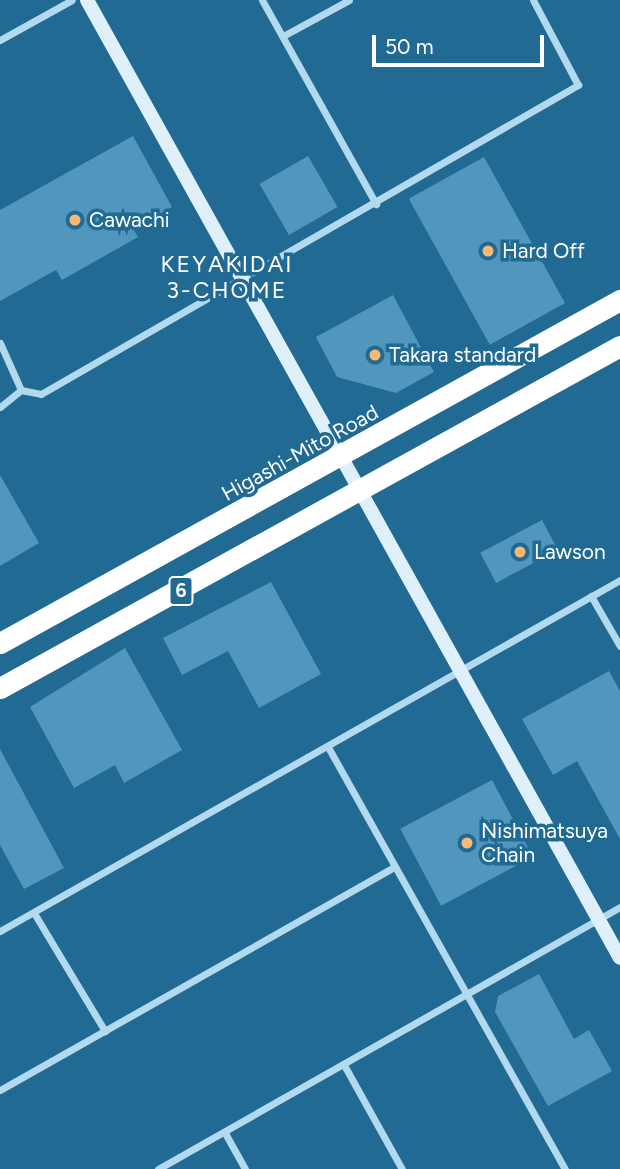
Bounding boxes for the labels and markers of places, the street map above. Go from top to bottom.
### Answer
place label: Cawachi [89,207,170,233]
marker: Cawachi [67,212,83,228]
place label: Hard Off [502,238,585,264]
marker: Hard Off [480,243,496,259]
place label: Takara standard [389,342,536,368]
marker: Takara standard [367,347,383,363]
place label: Lawson [534,539,606,565]
marker: Lawson [512,544,528,560]
place label: Nishimatsuya Chain [481,818,608,868]
marker: Nishimatsuya Chain [459,835,475,851]

